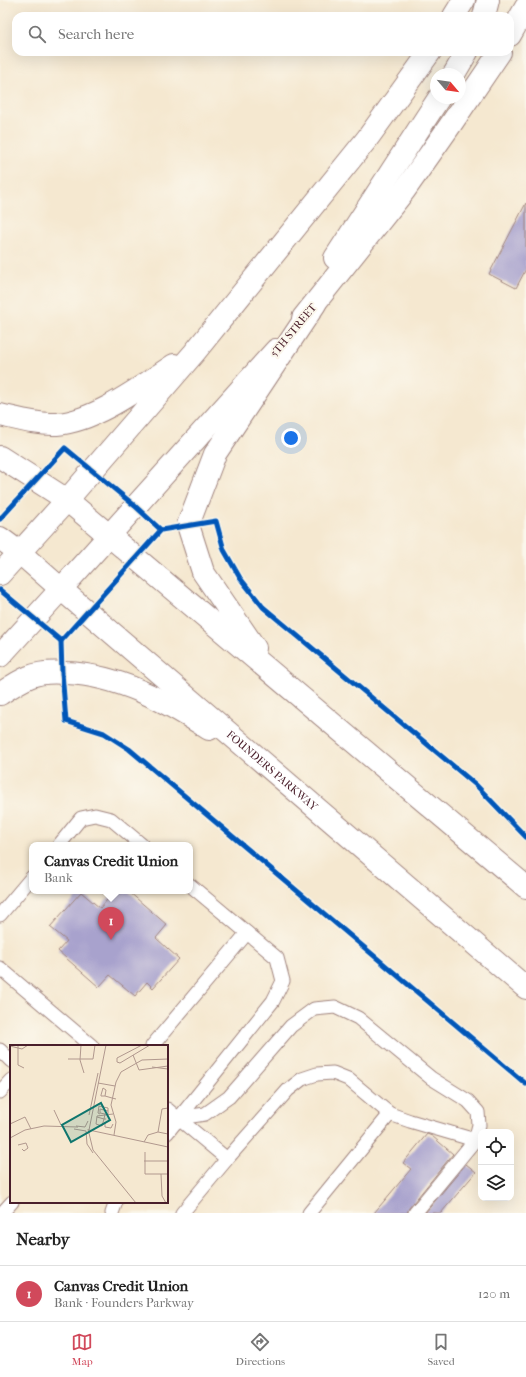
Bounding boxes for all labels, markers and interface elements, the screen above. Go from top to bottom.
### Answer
search box [12,12,514,56]
icon: search [26,23,48,45]
text: Search here [58,25,134,43]
north arrow [430,68,466,104]
street label: 5TH STREET [267,301,320,359]
your location [281,428,301,448]
street label: FOUNDERS PARKWAY [224,728,321,814]
popup [29,842,193,894]
text: Canvas Credit Union [44,852,178,870]
text: Bank [44,870,73,885]
pin: 1 [98,907,124,940]
inset map [10,1045,168,1203]
map controls [478,1129,514,1201]
button: locate [478,1129,514,1165]
button: layers [478,1165,514,1201]
text: Nearby [16,1229,70,1249]
text: Canvas Credit Union [54,1277,188,1295]
text: 1 [27,1286,31,1301]
text: 120 m [478,1286,510,1301]
text: Bank · Founders Parkway [54,1295,194,1310]
tab: Map [71,1331,93,1368]
tab: Directions [236,1331,285,1368]
tab: Saved [427,1331,455,1368]

